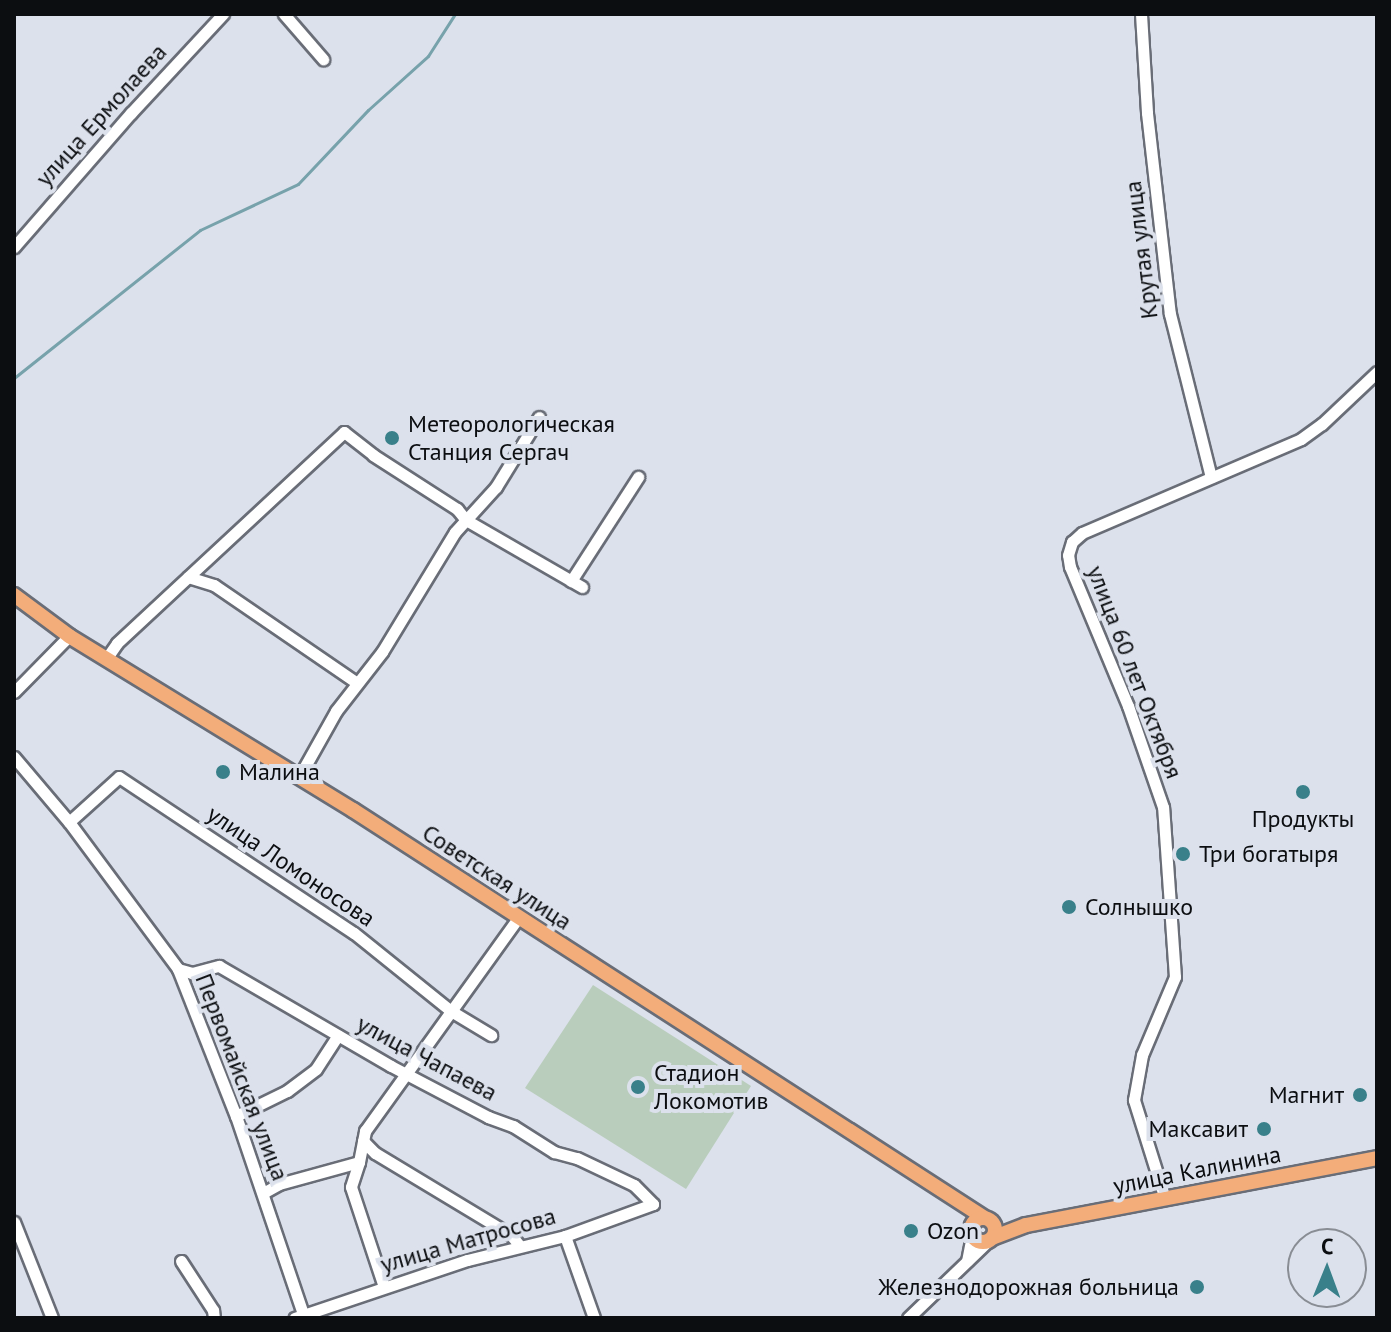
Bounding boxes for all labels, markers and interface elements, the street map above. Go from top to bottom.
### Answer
street label: улица Ермолаева [30,38,172,192]
street label: Крутая улица [1118,179,1164,321]
place label: Метеорологическая Станция Сергач [408,410,615,466]
marker: Метеорологическая Станция Сергач [383,429,401,447]
street label: улица 60 лет Октября [1081,561,1189,783]
place label: Малина [239,758,320,786]
marker: Малина [214,763,232,781]
marker: Продукты [1294,783,1312,801]
street label: улица Ломоносова [201,799,381,933]
place label: Продукты [1252,805,1354,833]
street label: Советская улица [417,818,577,936]
place label: Три богатыря [1199,840,1338,868]
marker: Три богатыря [1174,845,1192,863]
place label: Солнышко [1085,893,1193,921]
marker: Солнышко [1060,898,1078,916]
street label: Первомайская улица [189,969,295,1185]
street label: улица Чапаева [352,1009,502,1107]
place label: Стадион Локомотив [654,1059,769,1115]
marker: Стадион Локомотив [629,1078,647,1096]
place label: Магнит [1269,1081,1344,1109]
marker: Магнит [1351,1086,1369,1104]
place label: Максавит [1149,1115,1248,1143]
marker: Максавит [1255,1120,1273,1138]
street label: улица Калинина [1111,1140,1283,1200]
street label: улица Матросова [377,1201,559,1279]
place label: Ozon [927,1217,979,1245]
marker: Ozon [902,1222,920,1240]
north arrow [1287,1228,1367,1308]
text: С [1321,1232,1334,1260]
place label: Железнодорожная больница [878,1273,1179,1301]
marker: Железнодорожная больница [1186,1276,1208,1298]

